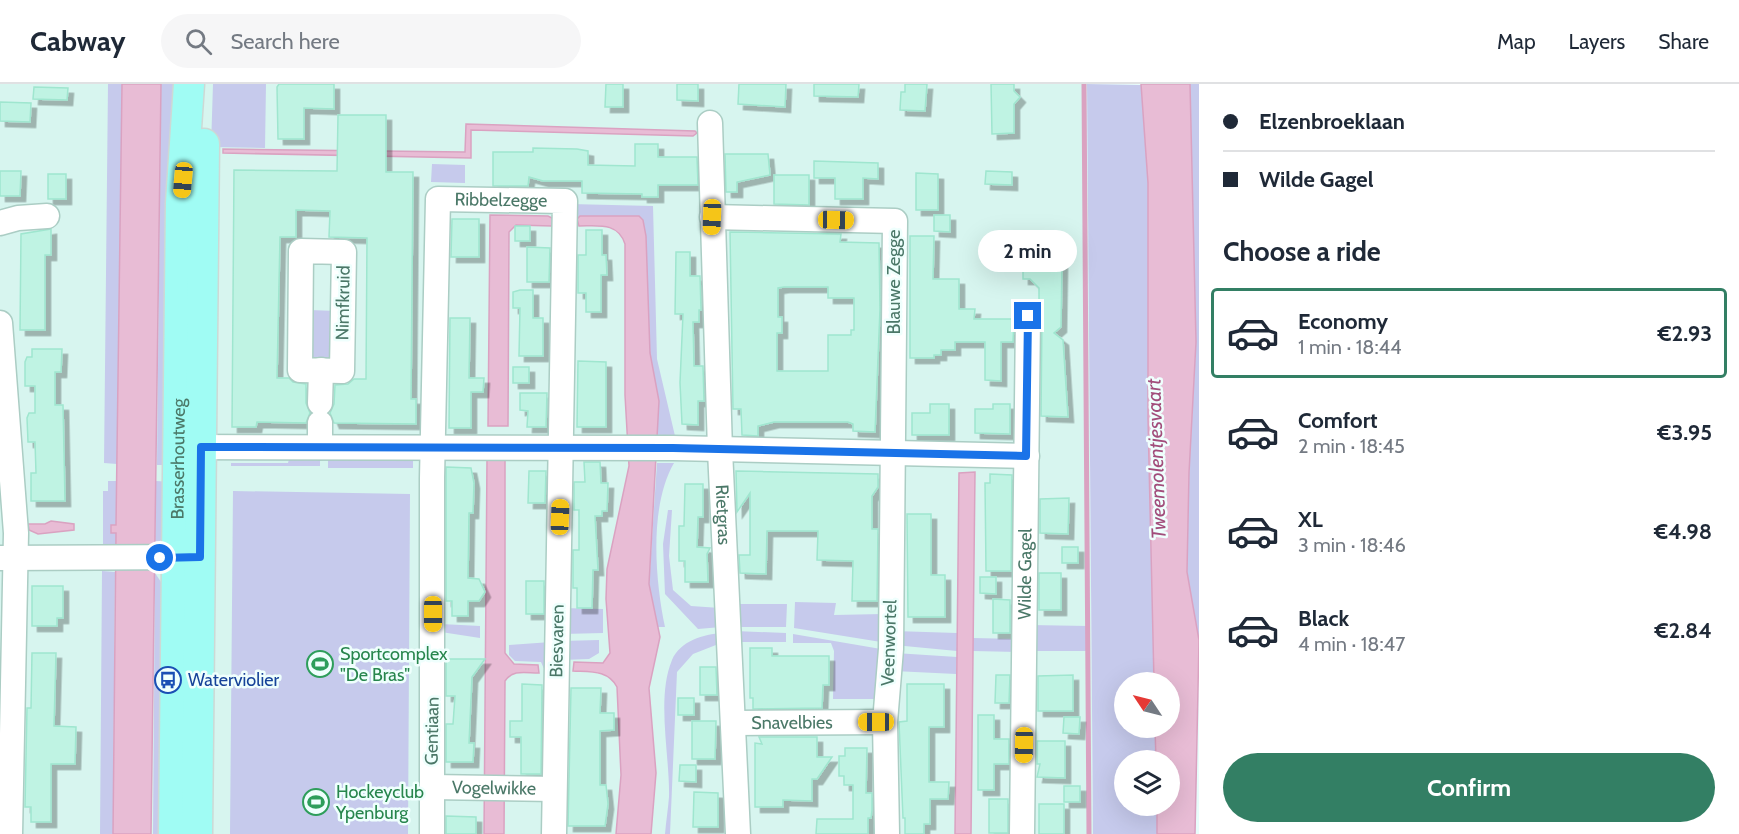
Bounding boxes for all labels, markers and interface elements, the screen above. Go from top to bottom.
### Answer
search box [161,14,581,68]
text: Cabway [30,24,125,58]
icon: search [182,25,215,58]
text: Search here [230,28,340,55]
text: Map [1497,29,1536,54]
text: Layers [1569,29,1625,54]
text: Share [1658,29,1709,54]
text: Elzenbroeklaan [1259,108,1405,135]
car [172,161,194,199]
text: Wilde Gagel [1259,166,1374,193]
street label: Ribbelzegge [454,188,547,212]
car [702,199,722,235]
car [818,211,854,229]
callout: 2 min [978,229,1078,271]
street label: Blauwe Zegge [883,230,905,334]
text: Choose a ride [1223,235,1381,268]
text: 2 min [1003,239,1052,263]
street label: Nimfkruid [331,265,355,341]
route end [1014,302,1041,329]
icon: car [1226,306,1280,360]
text: Economy [1298,308,1388,335]
text: €2.93 [1657,320,1712,347]
text: 1 min · 18:44 [1298,335,1402,359]
water label: Tweemolentjesvaart [1141,377,1171,540]
street label: Brasserhoutweg [166,397,190,520]
icon: car [1226,405,1280,459]
text: Comfort [1298,407,1377,434]
text: €3.95 [1657,419,1712,446]
text: 2 min · 18:45 [1298,434,1405,458]
street label: Rietgras [711,484,735,546]
car [550,499,570,535]
icon: car [1226,504,1280,558]
text: XL [1298,506,1323,533]
text: €4.98 [1654,518,1712,545]
street label: Wilde Gagel [1013,527,1037,620]
text: 3 min · 18:46 [1298,533,1406,557]
route start [146,544,173,571]
car [424,596,442,632]
street label: Veenwortel [877,599,902,686]
icon: car [1226,603,1280,657]
street label: Biesvaren [545,604,569,678]
text: Black [1298,605,1349,632]
text: €2.84 [1654,617,1712,644]
text: 4 min · 18:47 [1298,632,1405,656]
place label: Sportcomplex "De Bras" [340,643,448,686]
sports icon: Sportcomplex "De Bras" [305,649,335,679]
bus stop icon: Waterviolier [153,665,183,695]
place label: Waterviolier [188,669,280,691]
north arrow [1114,672,1180,738]
map controls [1114,672,1180,816]
street label: Gentiaan [420,697,444,765]
street label: Snavelbies [751,711,833,734]
car [858,713,894,731]
car [1015,727,1033,763]
button: layers [1114,750,1180,816]
button: Confirm [1223,753,1715,822]
street label: Vogelwikke [452,776,536,800]
place label: Hockeyclub Ypenburg [335,781,424,824]
sports icon: Hockeyclub Ypenburg [301,787,331,817]

